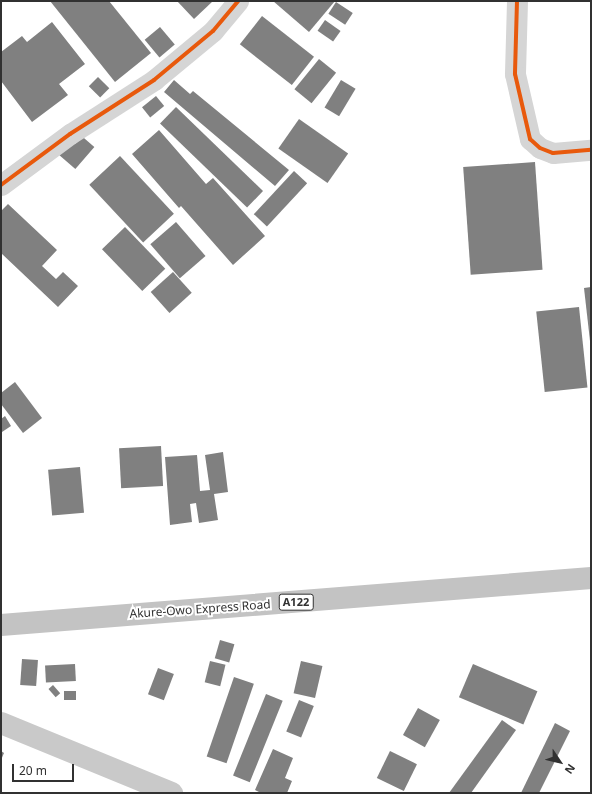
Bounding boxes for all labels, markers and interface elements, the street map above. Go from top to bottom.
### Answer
road number: A122 [278,593,314,611]
street label: Akure-Owo Express Road [129,597,271,621]
north arrow [540,742,580,782]
scale bar [14,756,76,782]
text: N [562,761,579,777]
text: 20 m [19,762,47,779]

